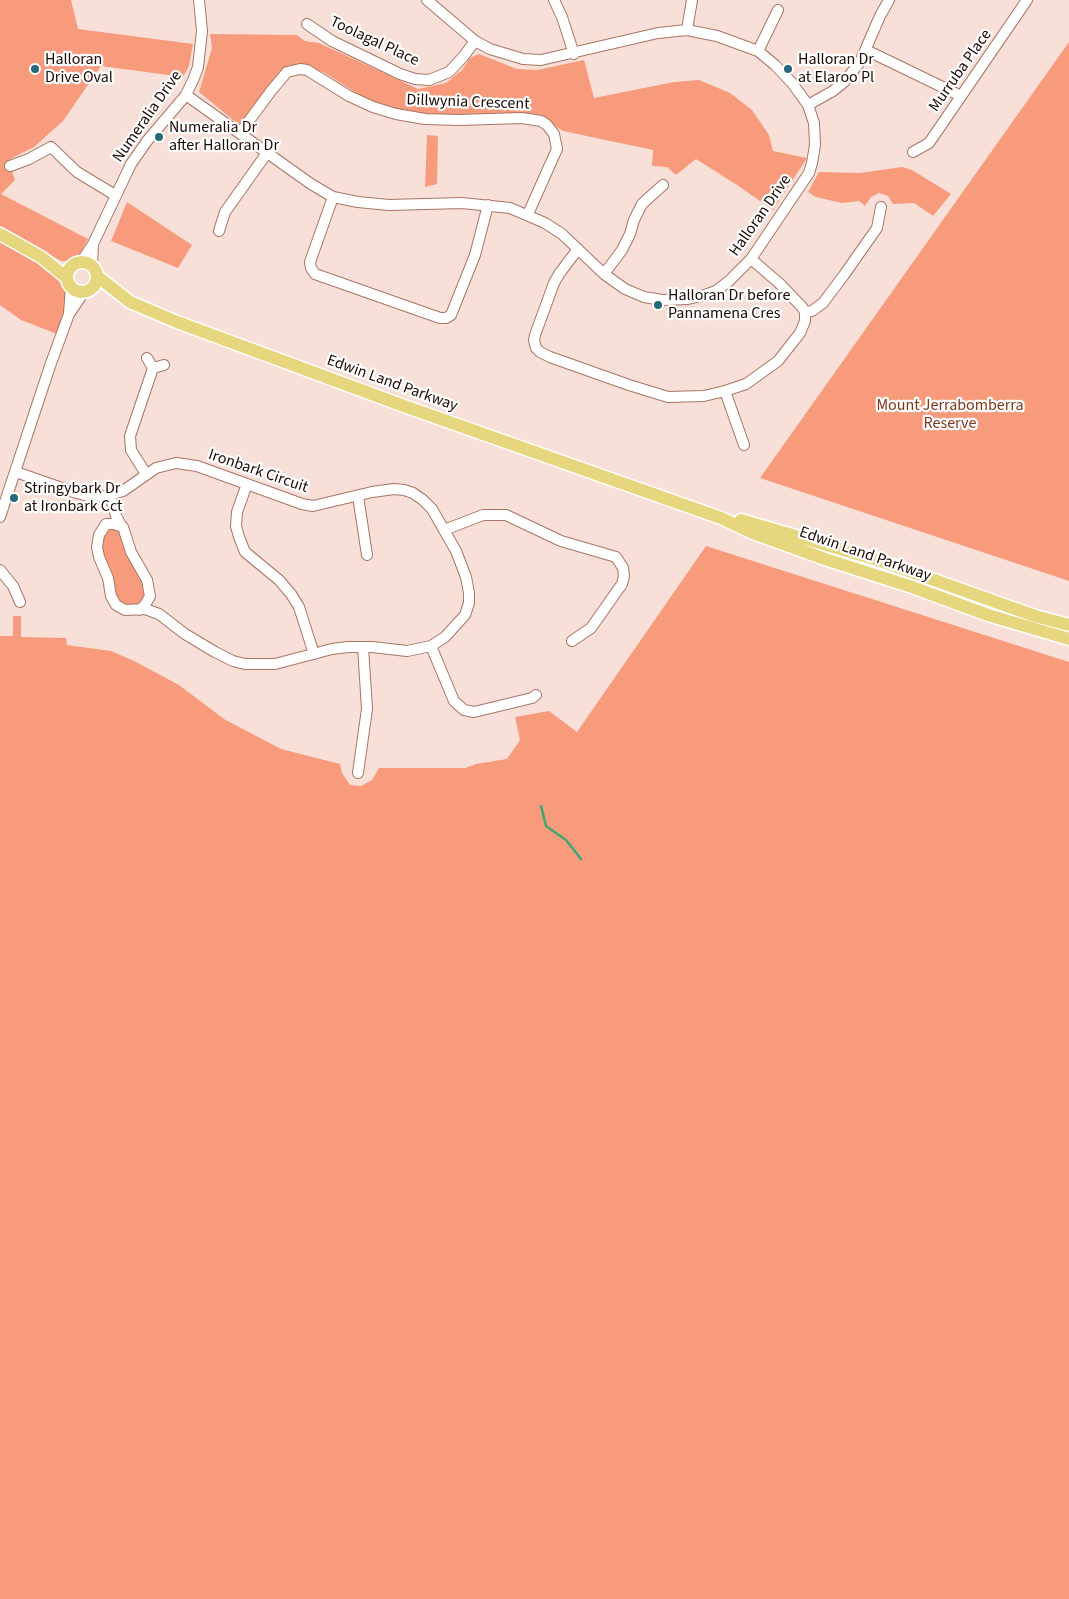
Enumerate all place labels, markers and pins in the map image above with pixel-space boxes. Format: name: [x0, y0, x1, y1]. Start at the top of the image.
place label: Halloran Drive Oval: [45, 50, 113, 88]
place label: Halloran Dr at Elaroo Pl: [798, 50, 874, 88]
marker: Halloran Drive Oval: [29, 63, 41, 75]
marker: Halloran Dr at Elaroo Pl: [782, 63, 794, 75]
place label: Numeralia Dr after Halloran Dr: [169, 118, 279, 156]
marker: Numeralia Dr after Halloran Dr: [153, 131, 165, 143]
place label: Halloran Dr before Pannamena Cres: [668, 286, 790, 324]
marker: Halloran Dr before Pannamena Cres: [652, 299, 664, 311]
place label: Stringybark Dr at Ironbark Cct: [24, 479, 123, 517]
marker: Stringybark Dr at Ironbark Cct: [8, 492, 20, 504]

